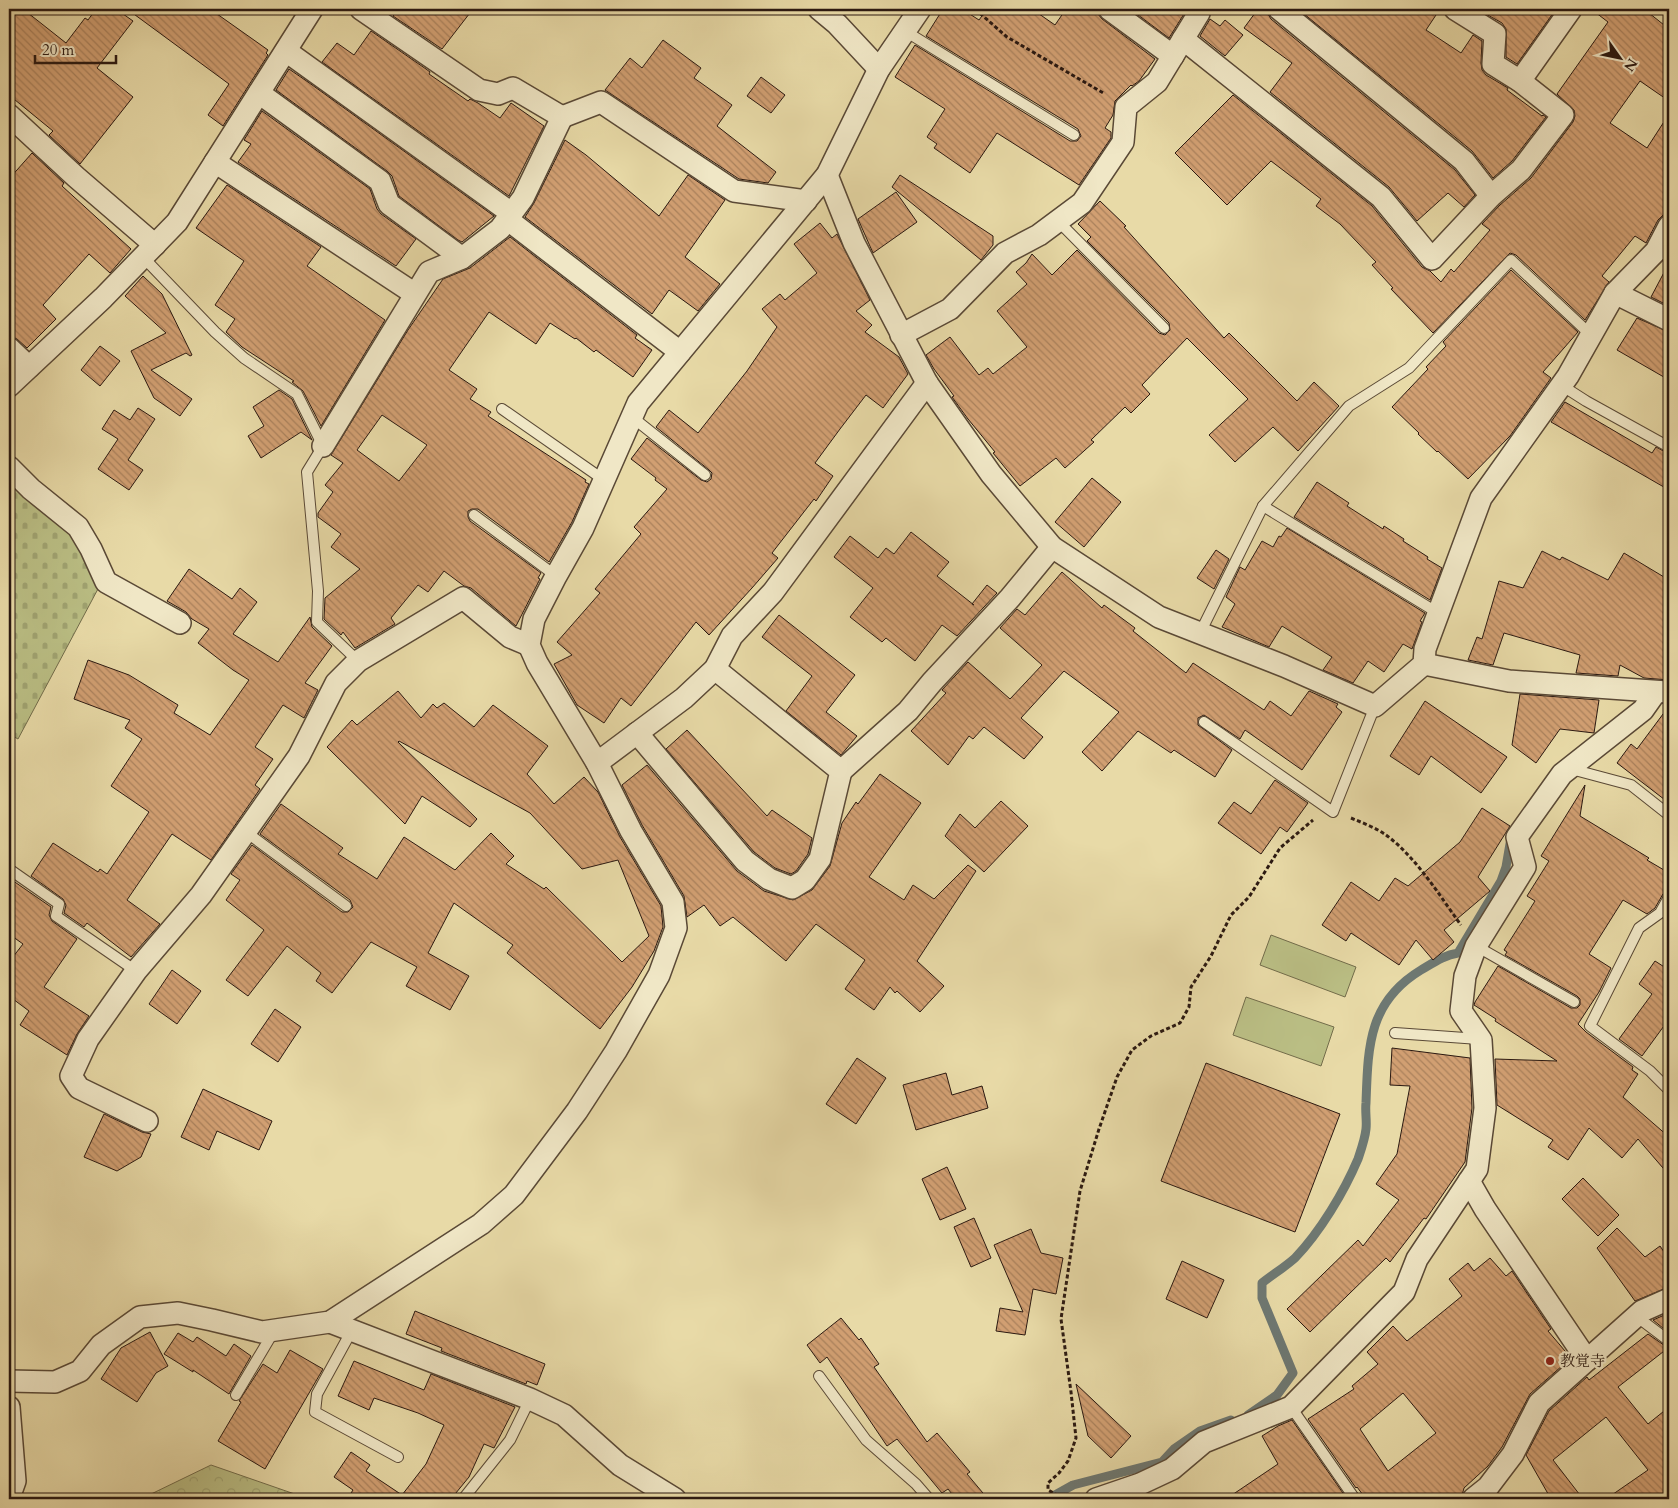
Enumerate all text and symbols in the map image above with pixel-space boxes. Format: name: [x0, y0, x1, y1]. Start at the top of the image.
scale bar: [35, 32, 116, 64]
north arrow: [1596, 32, 1646, 82]
text: 20 m: [42, 40, 74, 60]
text: N: [1619, 55, 1642, 75]
place label: 教覚寺: [1560, 1351, 1605, 1371]
marker: 教覚寺: [1544, 1355, 1556, 1367]

